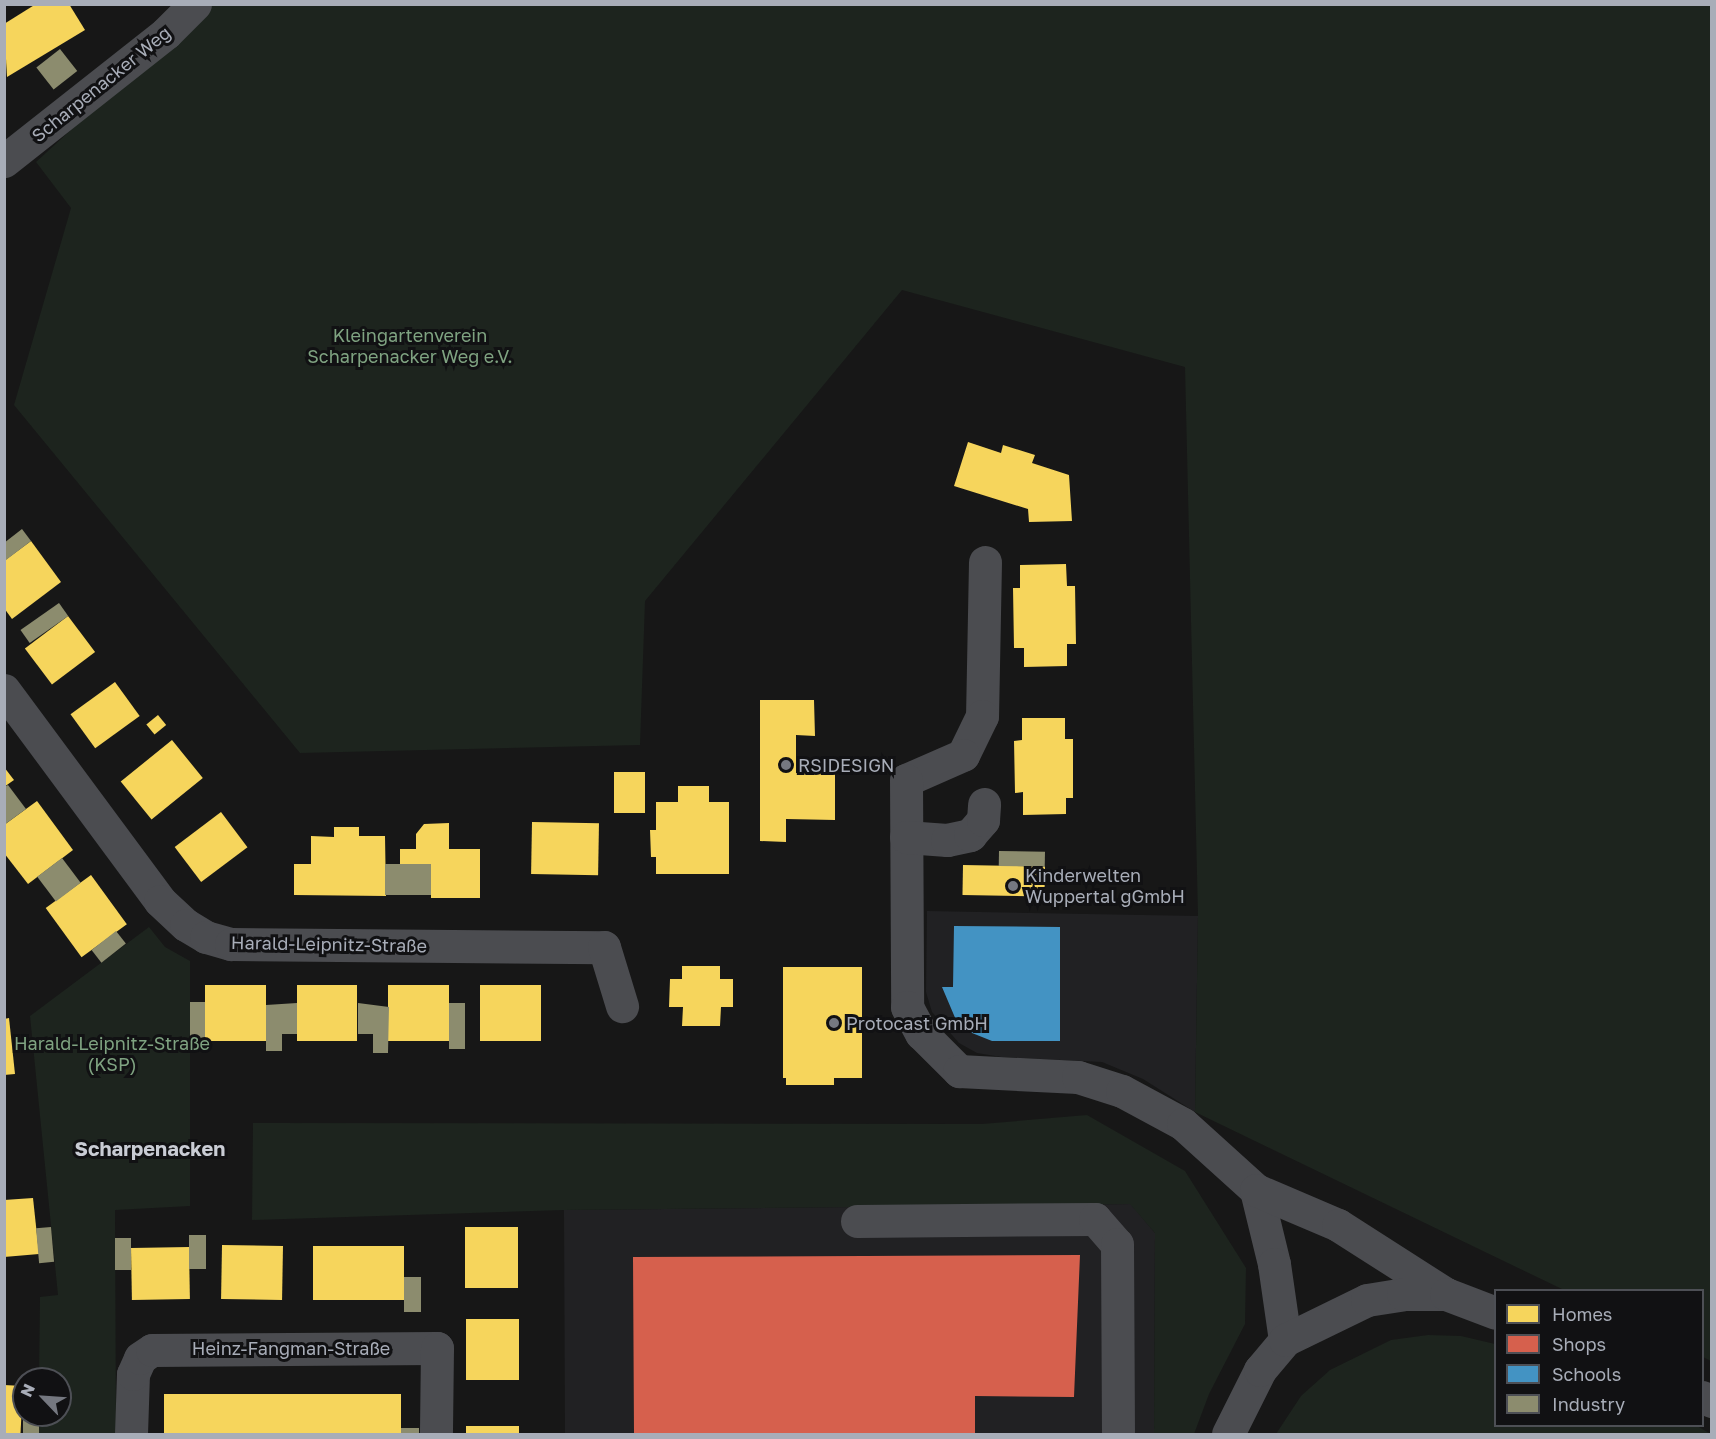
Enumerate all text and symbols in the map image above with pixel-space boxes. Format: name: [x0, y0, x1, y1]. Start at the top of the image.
street label: Scharpenacker Weg: [27, 21, 175, 147]
park label: Kleingartenverein Scharpenacker Weg e.V.: [307, 325, 513, 368]
place label: RSIDESIGN: [798, 754, 895, 776]
marker: RSIDESIGN: [779, 758, 793, 772]
place label: Kinderwelten Wuppertal gGmbH: [1025, 865, 1185, 908]
marker: Kinderwelten Wuppertal gGmbH: [1006, 879, 1020, 893]
street label: Harald-Leipnitz-Straße: [231, 931, 427, 957]
place label: Protocast GmbH: [846, 1012, 988, 1034]
marker: Protocast GmbH: [827, 1016, 841, 1030]
park label: Harald-Leipnitz-Straße (KSP): [14, 1033, 210, 1076]
district label: Scharpenacken: [75, 1136, 225, 1160]
legend: [1494, 1289, 1704, 1427]
text: Homes: [1552, 1303, 1612, 1325]
text: Shops: [1552, 1333, 1606, 1355]
street label: Heinz-Fangman-Straße: [192, 1337, 390, 1359]
text: Schools: [1552, 1363, 1621, 1385]
north arrow: [12, 1367, 72, 1427]
text: N: [16, 1381, 39, 1400]
text: Industry: [1552, 1393, 1625, 1415]

